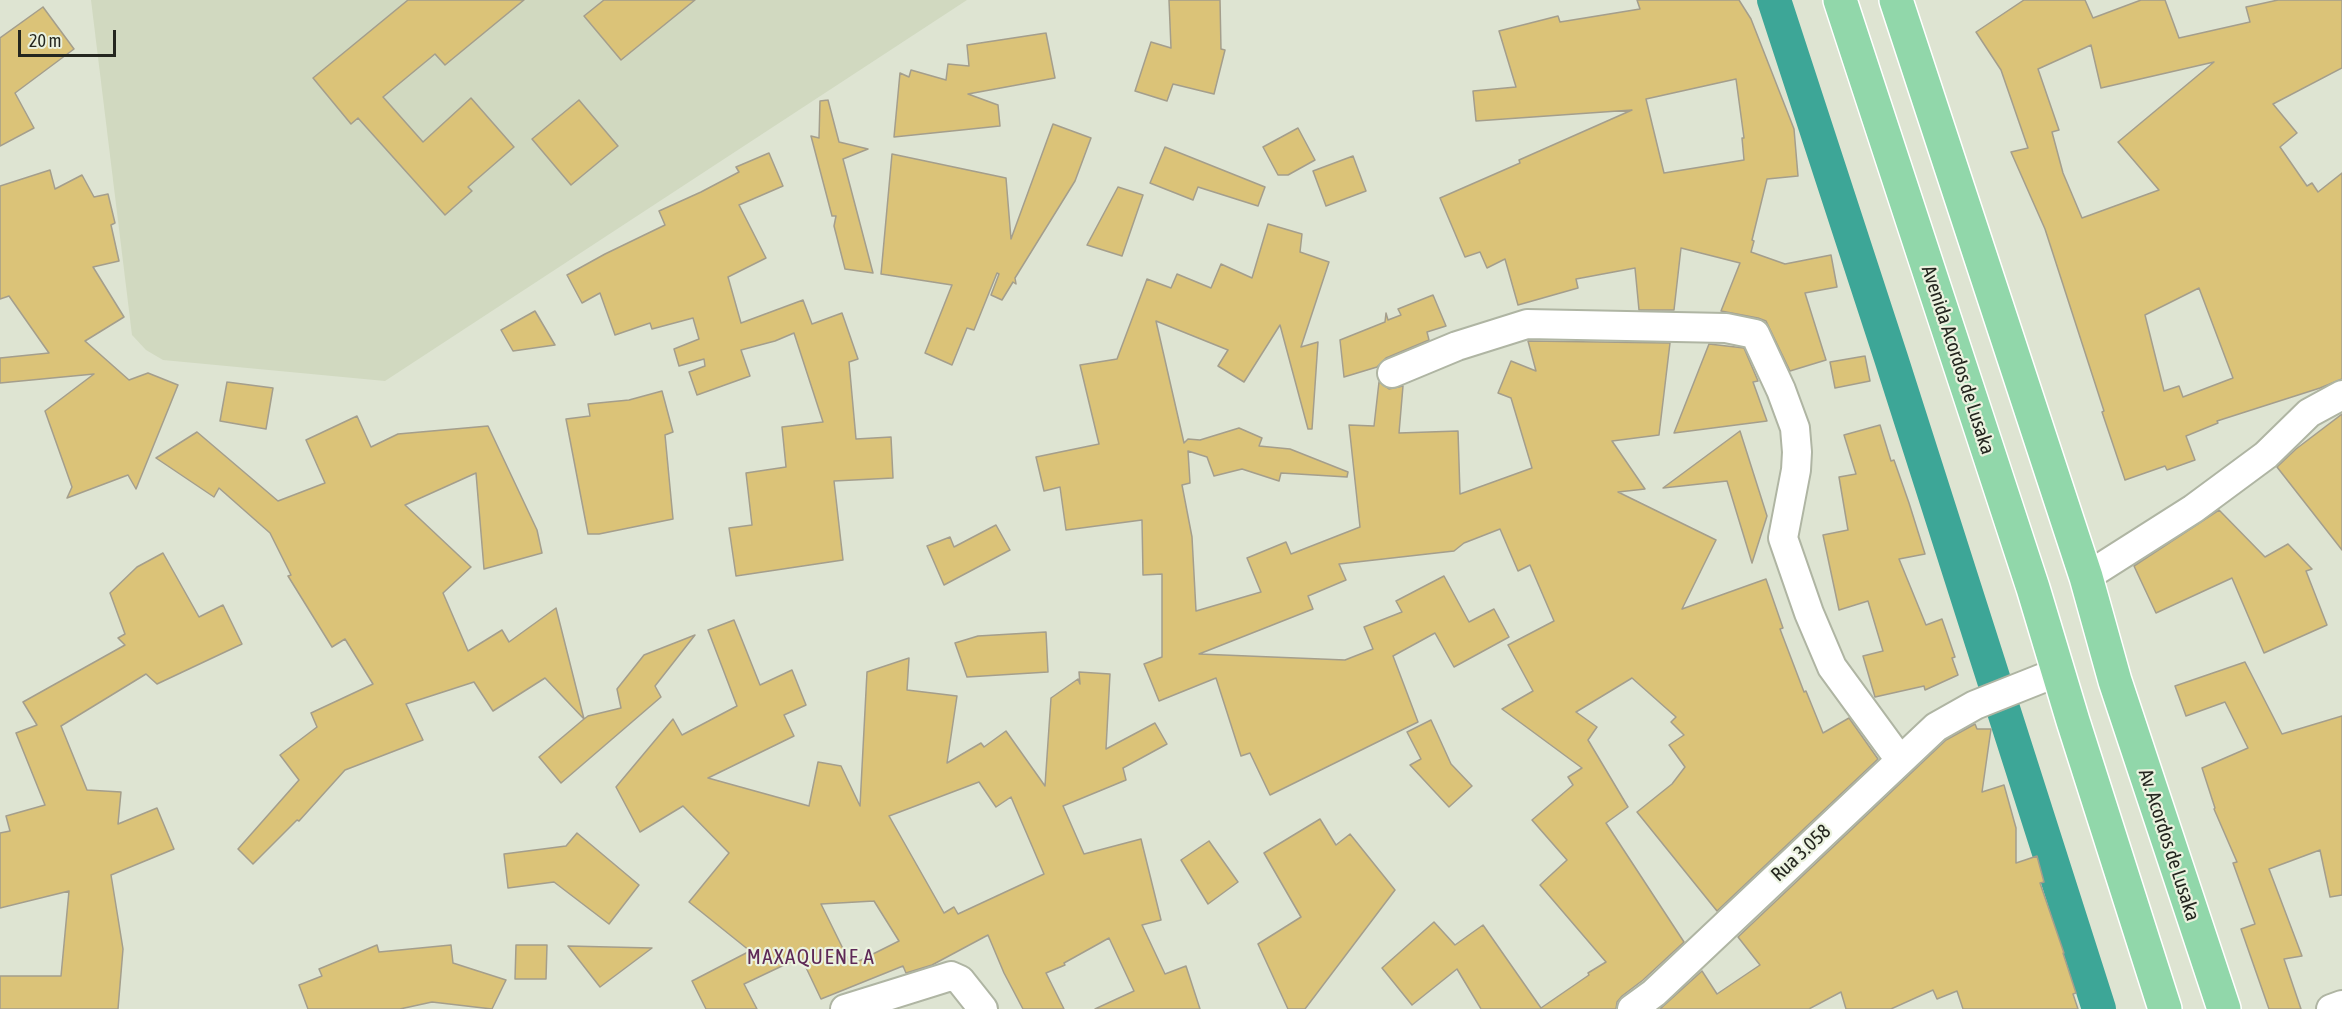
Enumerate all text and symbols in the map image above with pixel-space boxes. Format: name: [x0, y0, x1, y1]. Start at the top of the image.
scale bar: [21, 18, 118, 56]
text: 20 m: [29, 30, 61, 51]
street label: Avenida Acordos de Lusaka: [1916, 263, 2000, 457]
street label: Av. Acordos de Lusaka: [2133, 766, 2205, 924]
street label: Rua 3.058: [1766, 819, 1836, 887]
district label: MAXAQUENE A: [747, 944, 875, 970]

